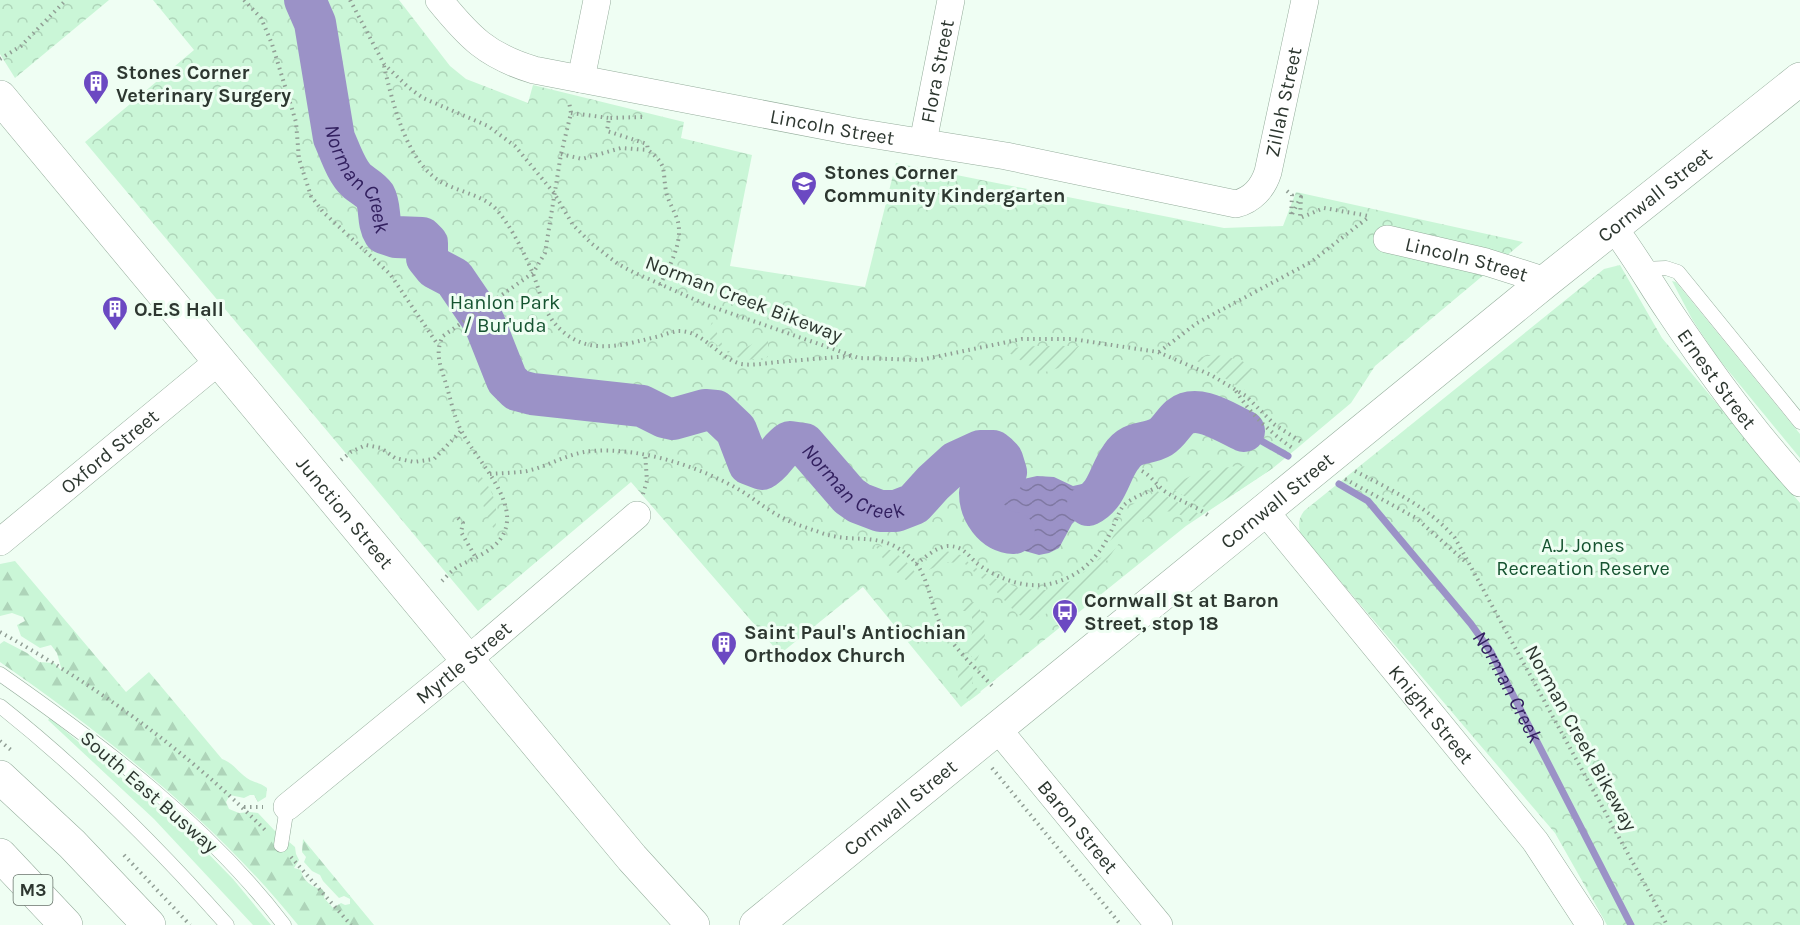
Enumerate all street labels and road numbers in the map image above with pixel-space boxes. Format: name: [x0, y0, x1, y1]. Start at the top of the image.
street label: Flora Street: [915, 17, 958, 125]
street label: Zillah Street: [1260, 45, 1306, 159]
street label: Lincoln Street: [768, 104, 897, 149]
street label: Cornwall Street: [1593, 142, 1717, 247]
street label: Lincoln Street: [1403, 232, 1531, 286]
street label: Norman Creek Bikeway: [642, 251, 846, 347]
street label: Ernest Street: [1673, 324, 1761, 434]
street label: Oxford Street: [56, 404, 163, 499]
street label: Cornwall Street: [1216, 447, 1338, 553]
street label: Junction Street: [292, 452, 398, 574]
street label: Myrtle Street: [411, 616, 516, 709]
street label: Norman Creek Bikeway: [1520, 641, 1642, 835]
street label: Knight Street: [1384, 660, 1479, 769]
street label: South East Busway: [76, 726, 222, 858]
street label: Cornwall Street: [839, 754, 962, 860]
street label: Baron Street: [1033, 776, 1123, 878]
road number: M3: [14, 875, 52, 905]

